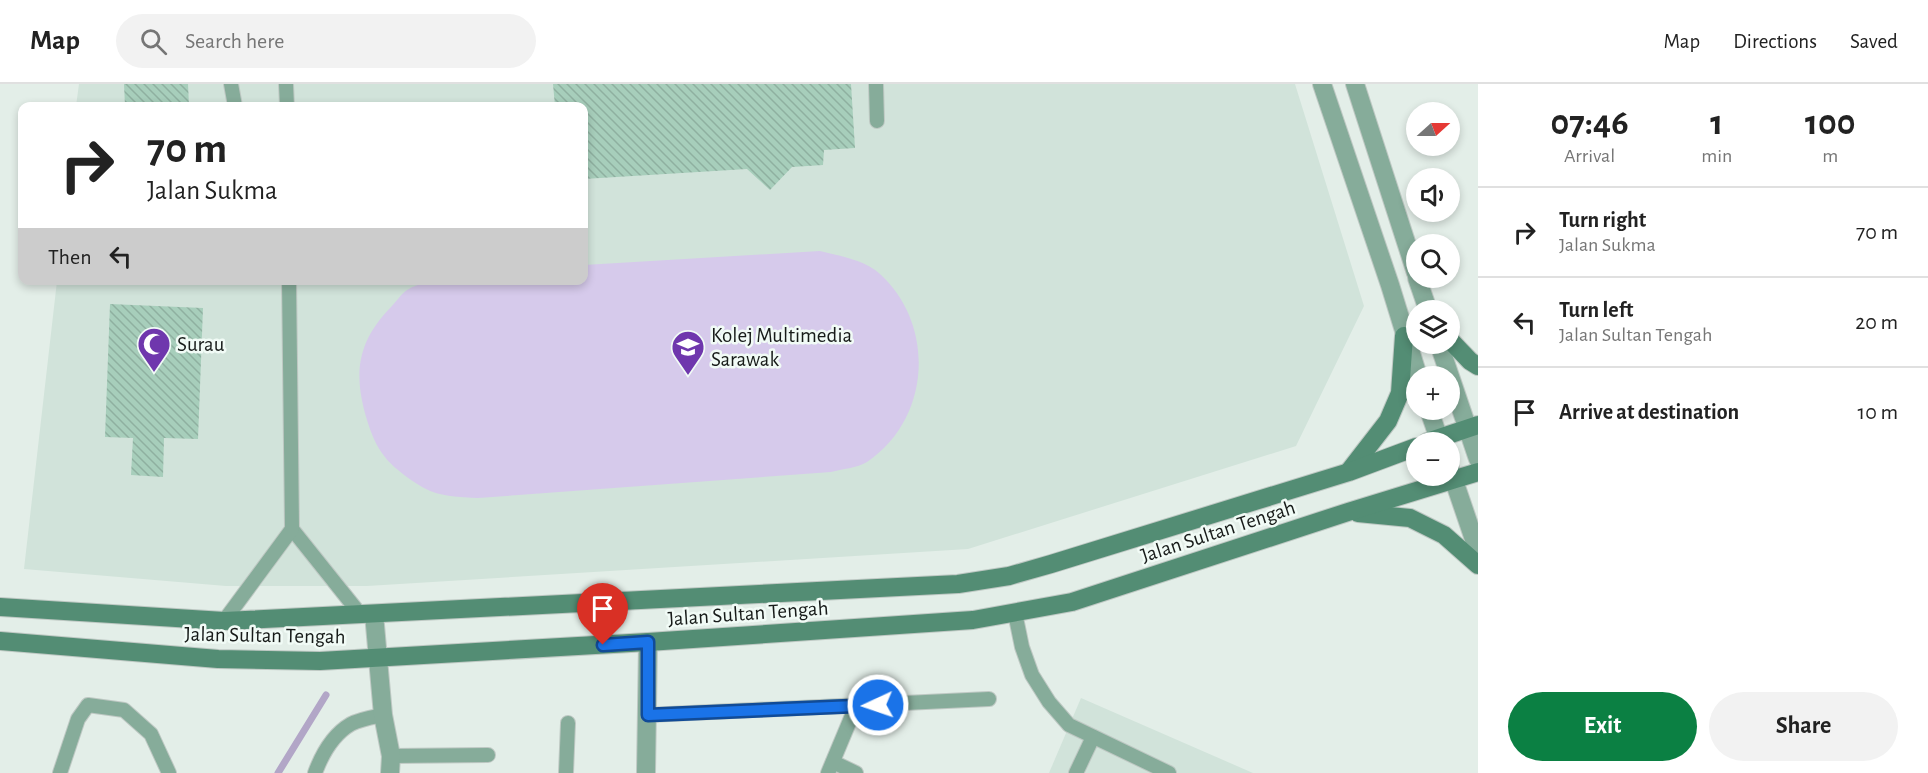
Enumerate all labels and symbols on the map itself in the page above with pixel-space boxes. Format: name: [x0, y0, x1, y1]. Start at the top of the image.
north arrow: [1406, 102, 1460, 156]
place label: Kolej Multimedia Sarawak: [711, 325, 852, 370]
mosque icon: Surau: [136, 326, 172, 373]
school or university icon: Kolej Multimedia Sarawak: [670, 329, 706, 376]
place label: Surau: [177, 334, 225, 355]
street label: Jalan Sultan Tengah: [1138, 497, 1298, 566]
pin: [577, 583, 628, 645]
street label: Jalan Sultan Tengah: [667, 597, 829, 630]
street label: Jalan Sultan Tengah: [184, 624, 346, 647]
position arrow: [846, 673, 910, 737]

